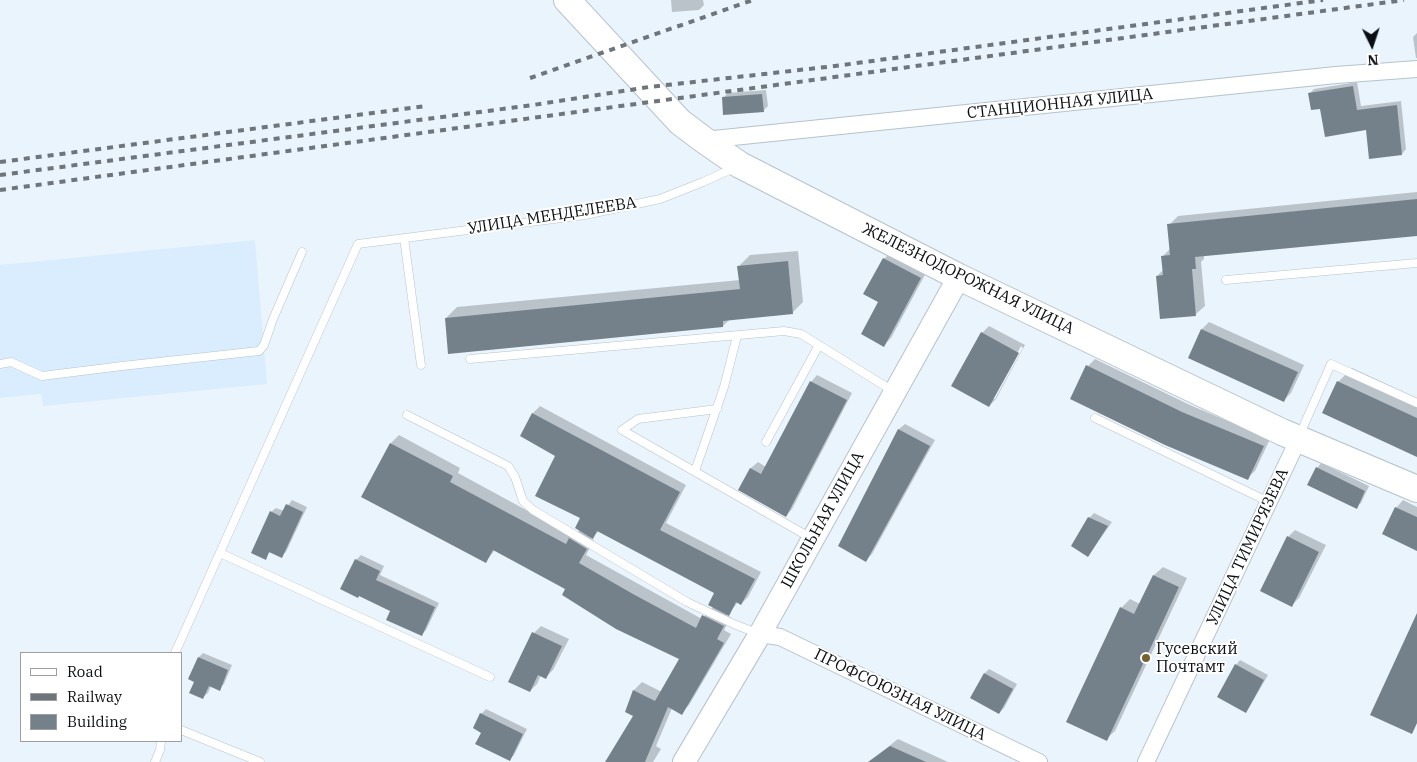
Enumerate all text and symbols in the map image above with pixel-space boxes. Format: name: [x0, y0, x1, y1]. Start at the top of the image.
north arrow: [1347, 20, 1397, 70]
text: N: [1367, 51, 1379, 69]
street label: СТАНЦИОННАЯ УЛИЦА: [966, 85, 1154, 123]
street label: УЛИЦА МЕНДЕЛЕЕВА: [466, 193, 638, 239]
street label: ЖЕЛЕЗНОДОРОЖНАЯ УЛИЦА: [859, 219, 1077, 339]
street label: ШКОЛЬНАЯ УЛИЦА: [778, 448, 868, 592]
street label: УЛИЦА ТИМИРЯЗЕВА: [1203, 465, 1293, 629]
place label: Гусевский Почтамт: [1156, 639, 1238, 677]
street label: ПРОФСОЮЗНАЯ УЛИЦА: [811, 645, 989, 745]
legend: [20, 652, 182, 742]
marker: Гусевский Почтамт: [1140, 652, 1152, 664]
text: Road: [67, 662, 103, 681]
text: Railway: [67, 687, 122, 706]
text: Building: [67, 712, 127, 731]

